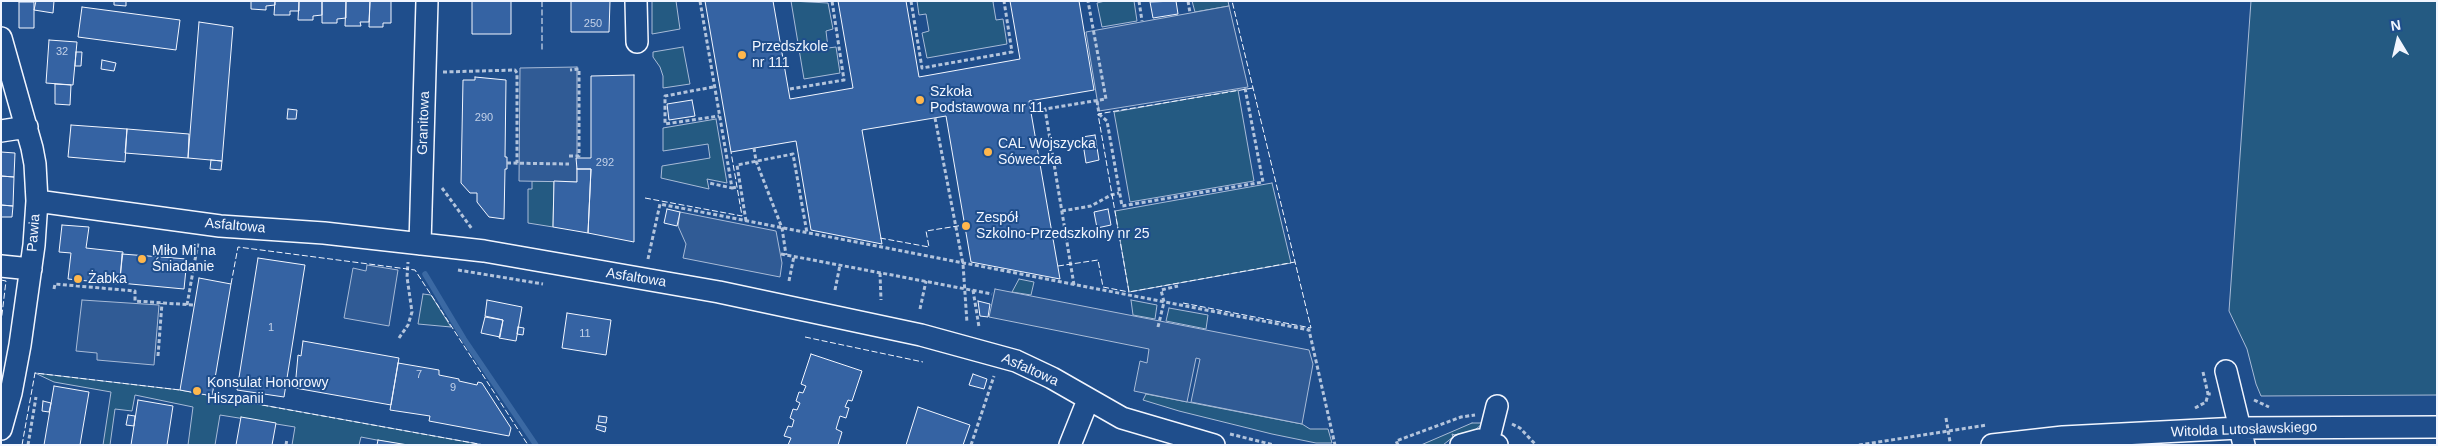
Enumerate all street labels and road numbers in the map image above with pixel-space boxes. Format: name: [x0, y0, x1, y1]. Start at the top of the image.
street label: Granitowa: [414, 91, 434, 155]
street label: Pawia: [24, 213, 44, 253]
street label: Asfaltowa: [204, 215, 266, 237]
street label: Asfaltowa: [605, 265, 667, 291]
street label: Asfaltowa: [999, 350, 1061, 390]
street label: Witolda Lutosławskiego: [2171, 419, 2317, 441]

